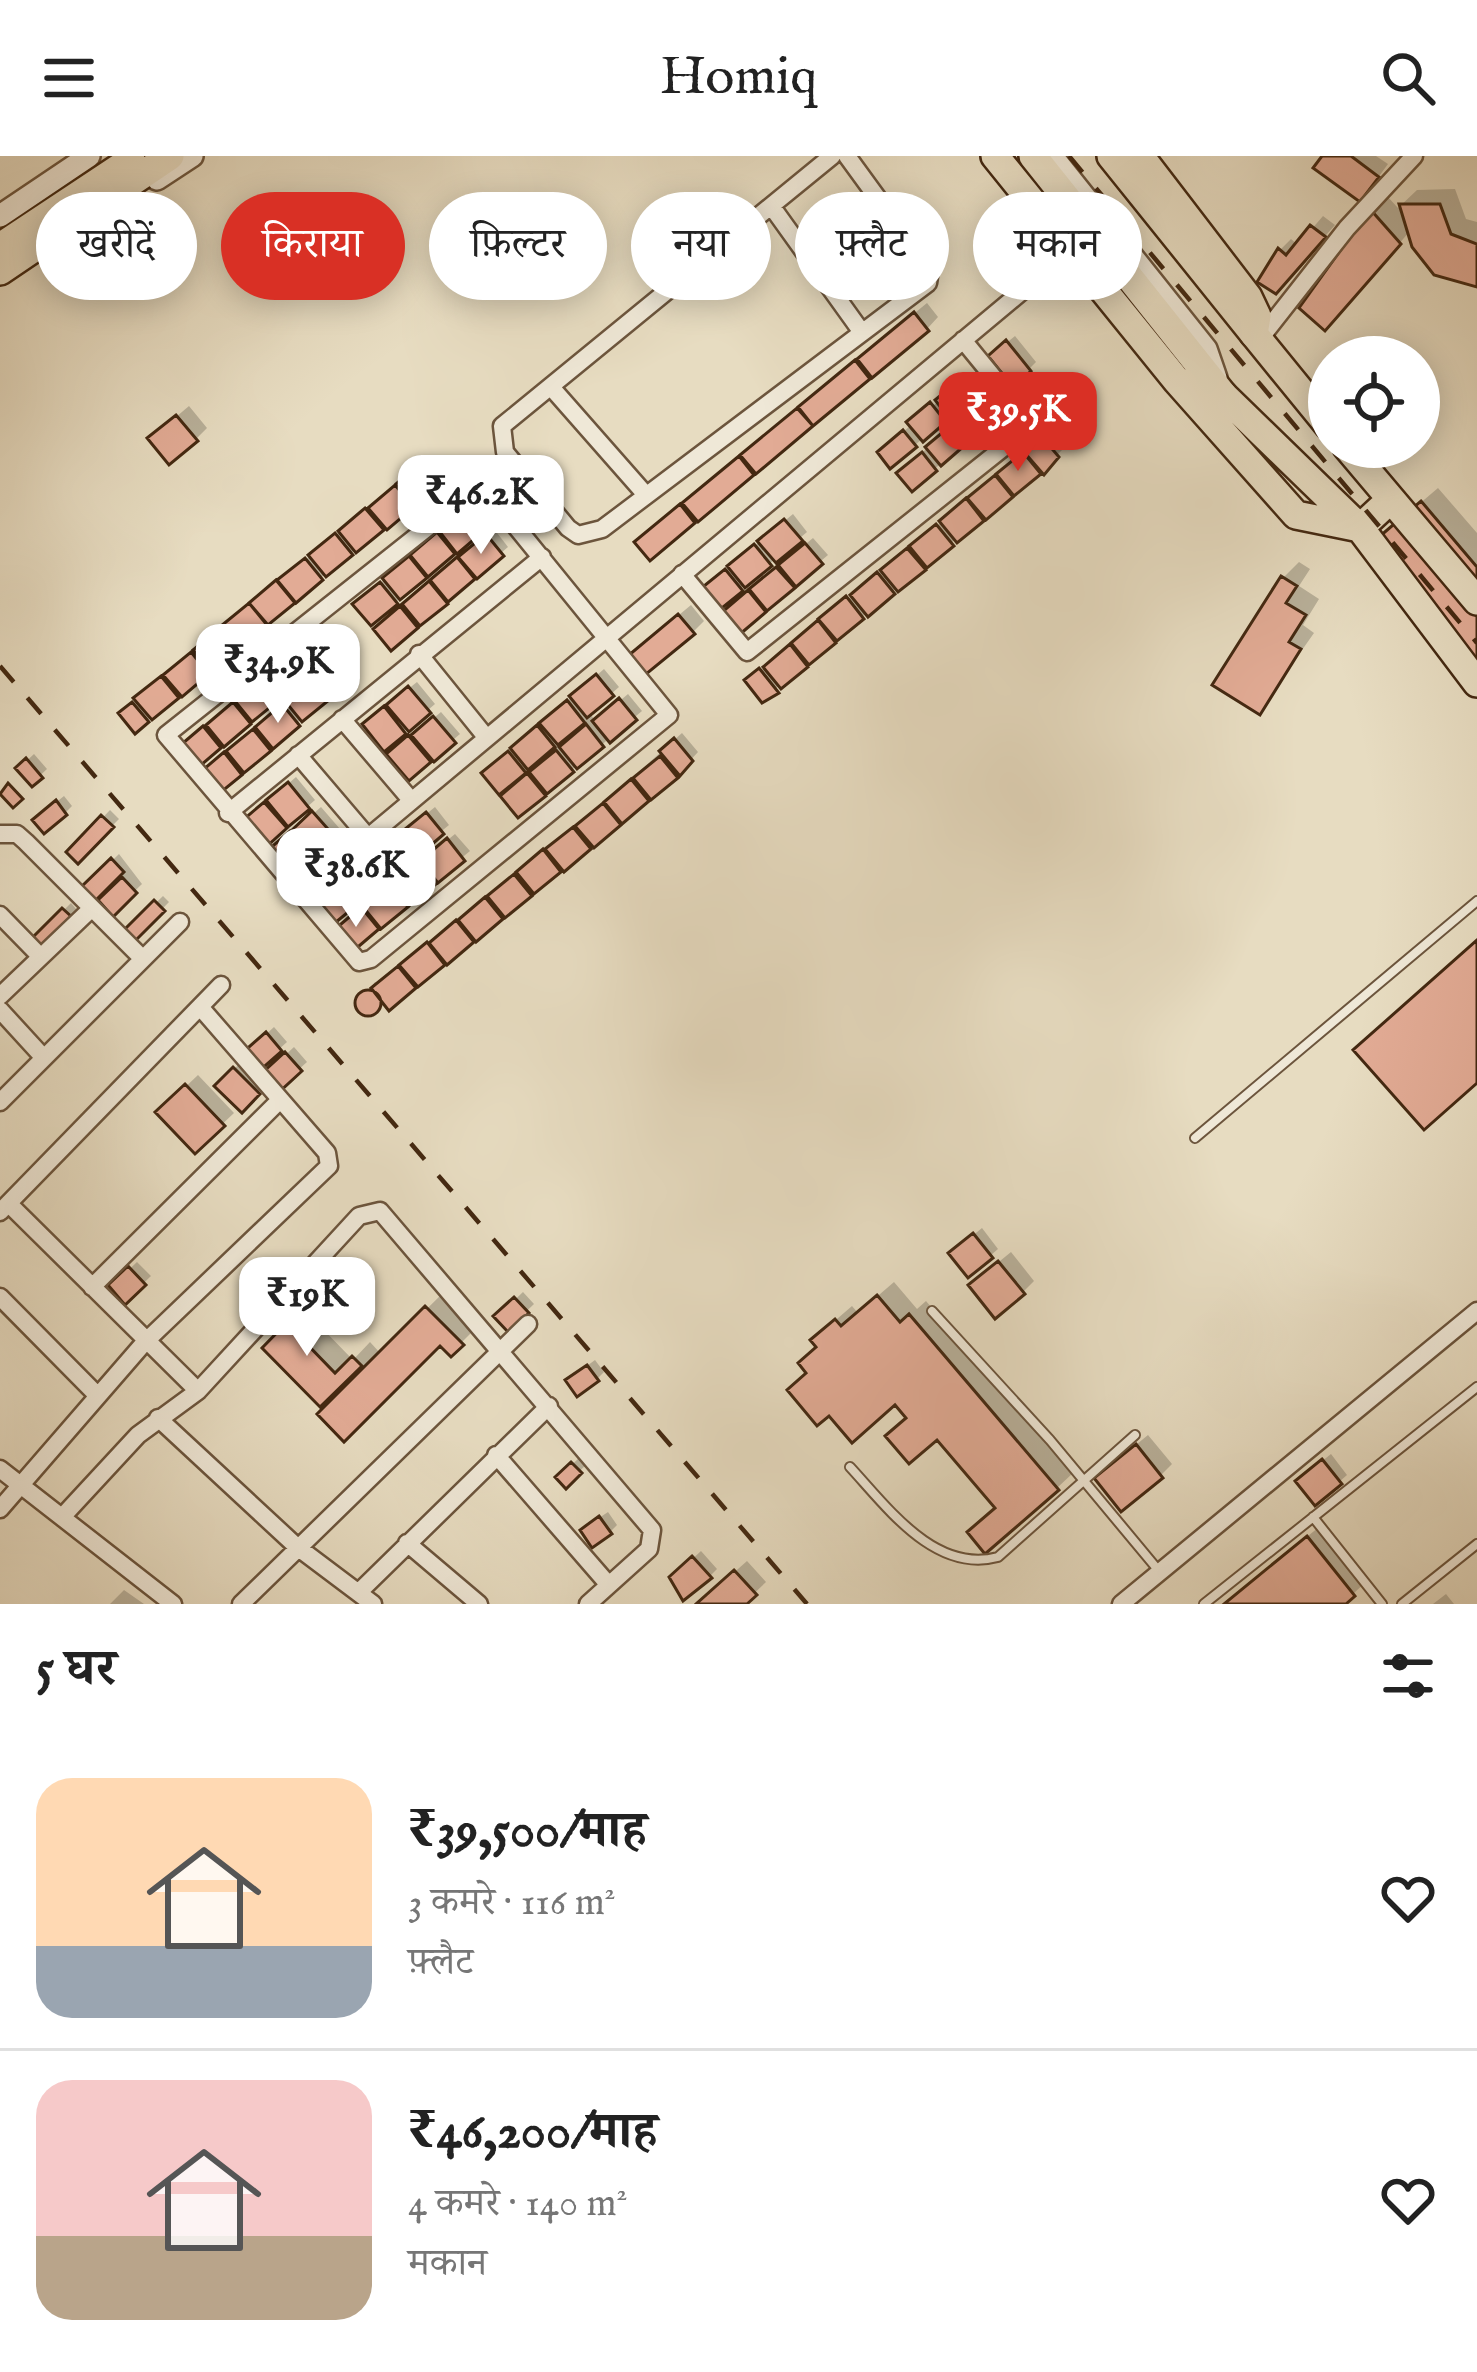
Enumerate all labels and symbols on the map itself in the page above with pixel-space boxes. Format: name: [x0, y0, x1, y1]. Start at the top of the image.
pin: ₹39.5K: [920, 372, 1116, 474]
pin: ₹46.2K: [383, 455, 579, 557]
pin: ₹34.9K: [180, 624, 376, 726]
pin: ₹38.6K: [258, 828, 454, 930]
pin: ₹19K: [236, 1257, 378, 1359]

